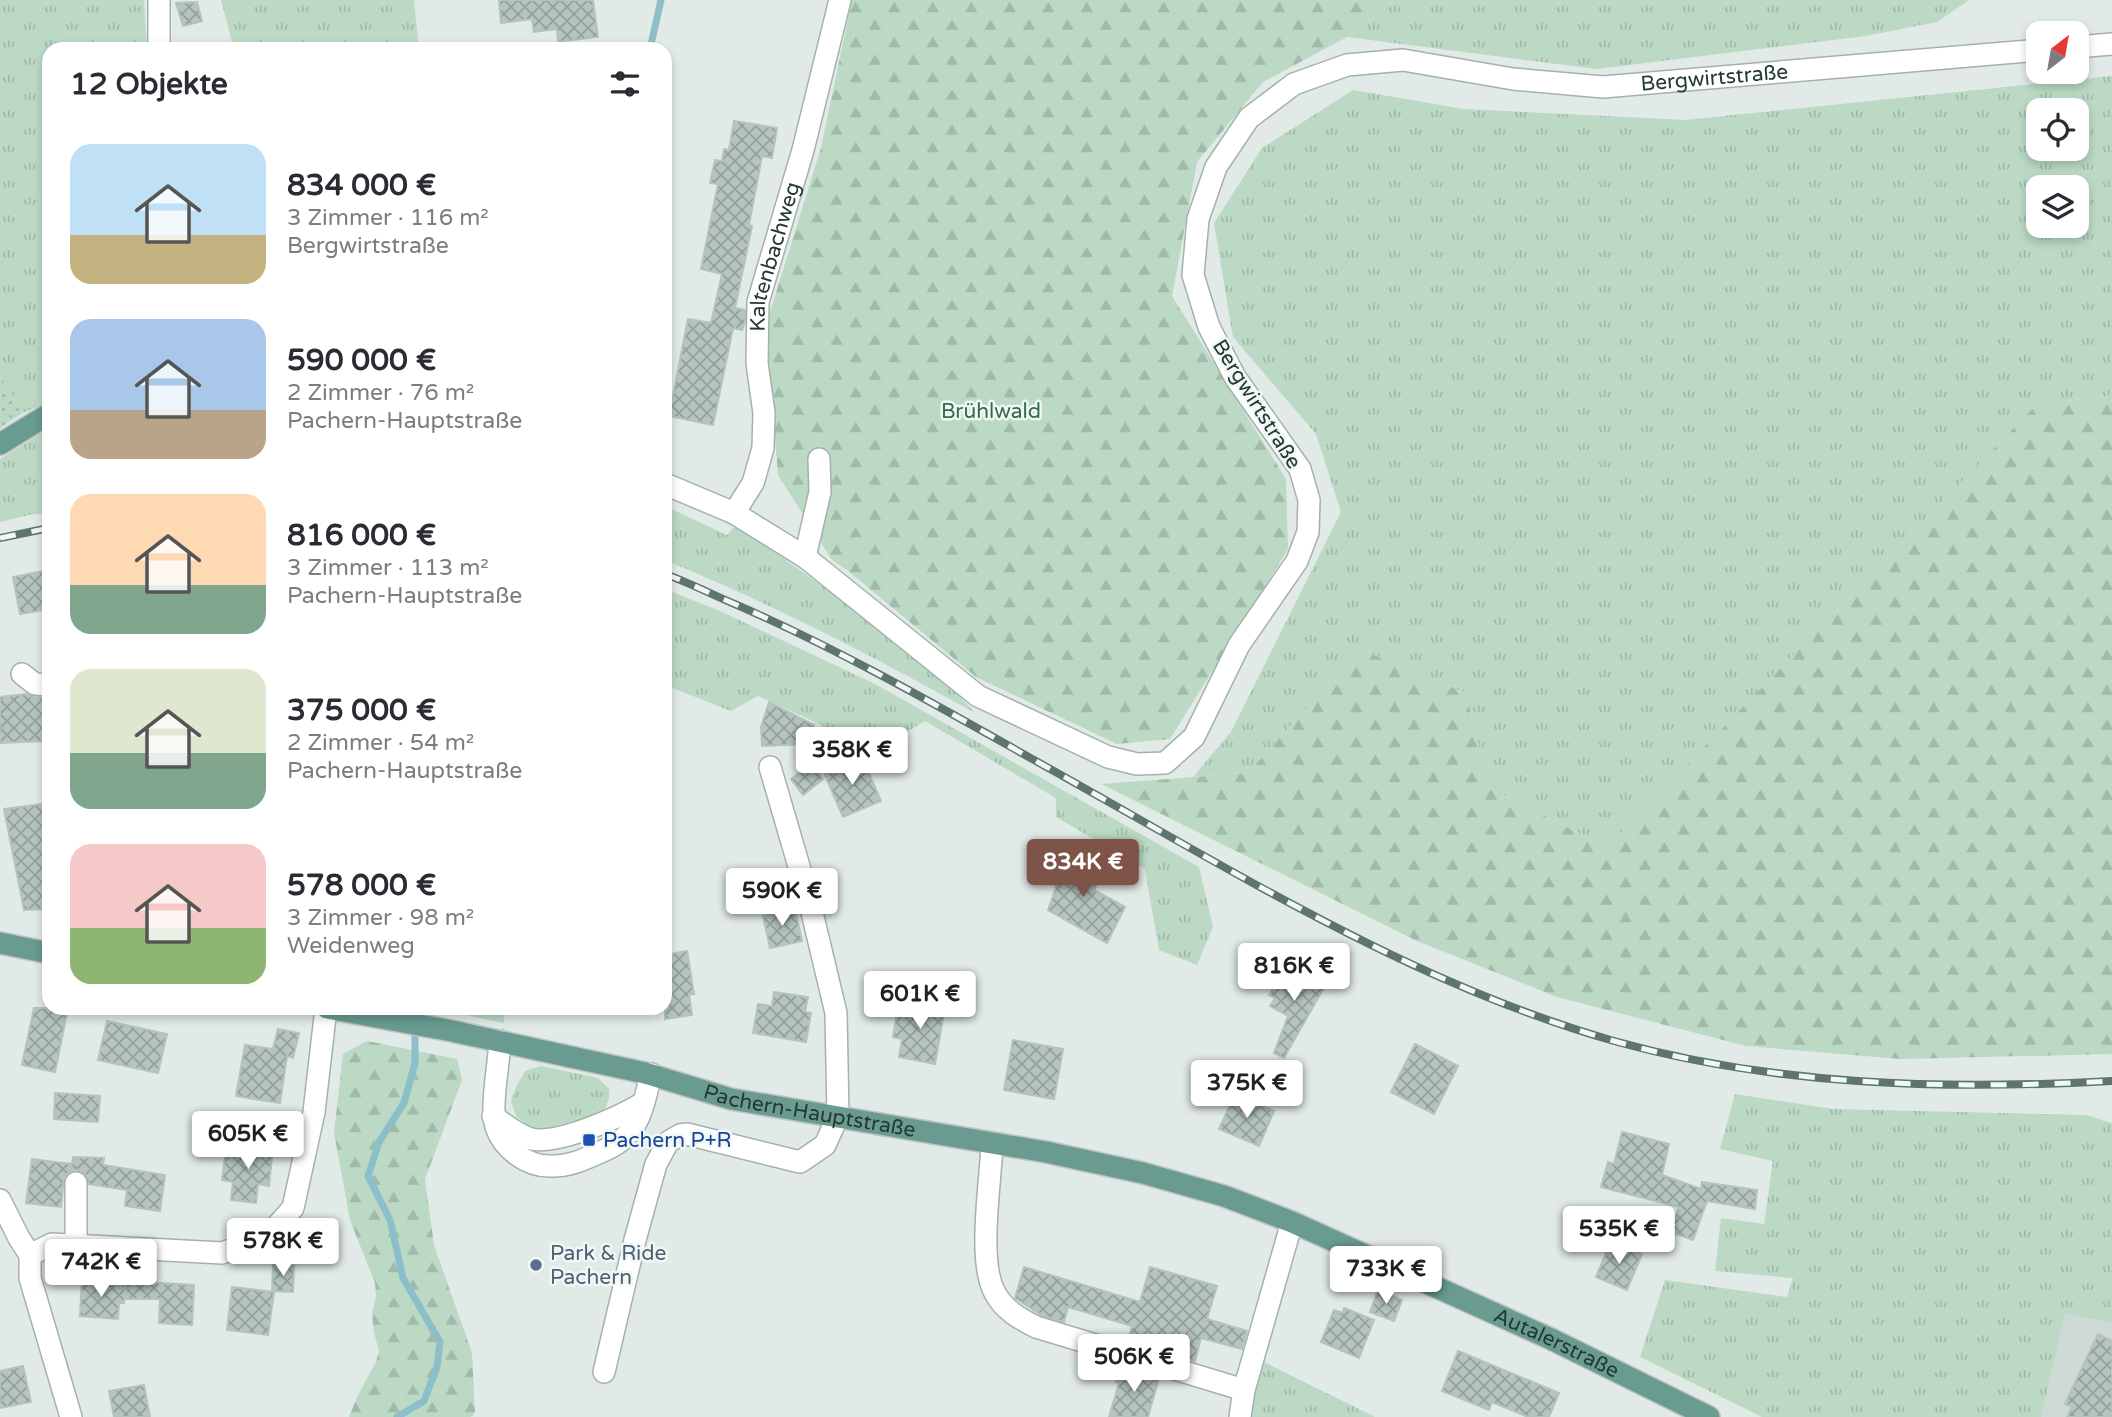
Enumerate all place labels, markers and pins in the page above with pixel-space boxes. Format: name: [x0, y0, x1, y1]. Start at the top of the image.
pin: 358K €: [795, 728, 909, 787]
pin: 834K €: [1026, 839, 1140, 899]
pin: 590K €: [725, 869, 839, 928]
pin: 816K €: [1237, 944, 1351, 1003]
pin: 601K €: [863, 972, 977, 1031]
pin: 375K €: [1190, 1060, 1304, 1120]
pin: 605K €: [191, 1112, 305, 1171]
place label: Pachern P+R: [603, 1128, 731, 1153]
marker: Pachern P+R: [581, 1132, 597, 1148]
pin: 535K €: [1562, 1206, 1676, 1266]
pin: 578K €: [226, 1218, 340, 1278]
pin: 742K €: [44, 1240, 158, 1299]
place label: Park & Ride Pachern: [550, 1241, 667, 1290]
pin: 733K €: [1329, 1246, 1443, 1306]
marker: Park & Ride Pachern: [528, 1257, 544, 1273]
pin: 506K €: [1077, 1334, 1191, 1394]

